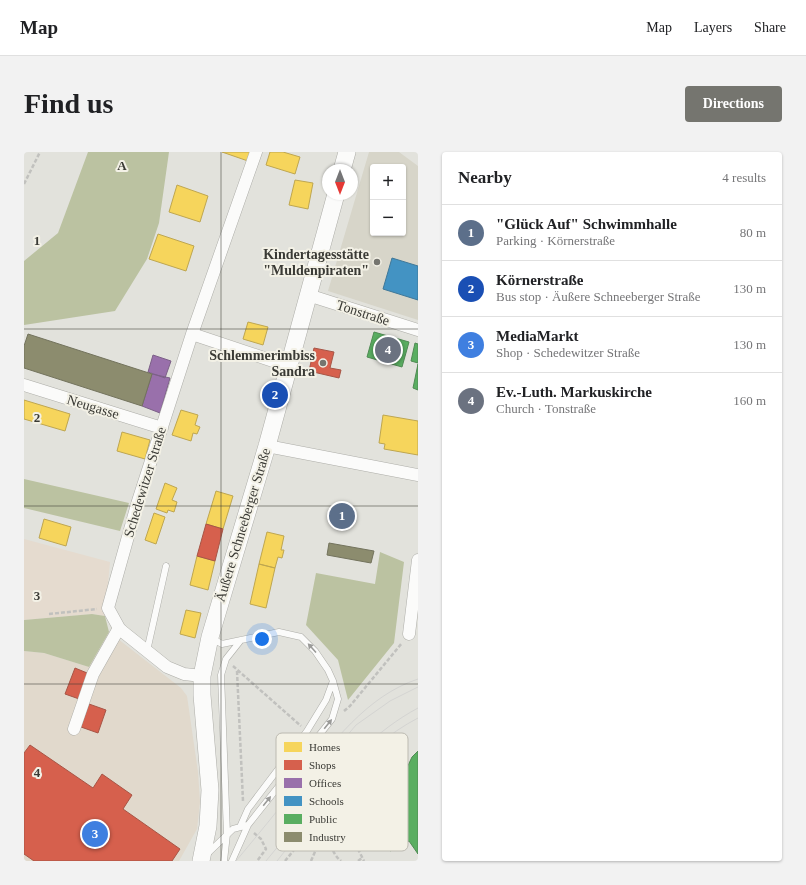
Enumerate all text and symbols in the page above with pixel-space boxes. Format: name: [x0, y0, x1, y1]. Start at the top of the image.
text: Map: [20, 17, 58, 38]
text: Map: [646, 20, 672, 35]
text: Layers: [694, 20, 732, 35]
text: Share: [754, 20, 786, 35]
button: Directions: [685, 86, 782, 122]
text: Find us: [24, 88, 114, 119]
text: A: [117, 158, 127, 173]
north arrow: [322, 164, 358, 200]
map controls: [370, 164, 406, 236]
button: +: [370, 164, 406, 200]
text: Nearby: [458, 168, 512, 187]
text: 4 results: [722, 170, 766, 185]
button: −: [370, 200, 406, 236]
text: "Glück Auf" Schwimmhalle: [496, 216, 677, 232]
text: 1: [468, 225, 474, 240]
text: 80 m: [740, 225, 766, 240]
text: 1: [34, 233, 40, 248]
text: Parking · Körnerstraße: [496, 233, 615, 248]
place label: Kindertagesstätte "Muldenpiraten": [263, 247, 369, 278]
marker: Kindertagesstätte "Muldenpiraten": [372, 257, 382, 267]
text: Körnerstraße: [496, 272, 583, 288]
text: 2: [468, 281, 474, 296]
text: 130 m: [733, 281, 766, 296]
text: Bus stop · Äußere Schneeberger Straße: [496, 289, 700, 304]
street label: Tonstraße: [335, 297, 391, 329]
text: MediaMarkt: [496, 328, 578, 344]
pin: 4: [375, 335, 401, 365]
text: 3: [468, 337, 474, 352]
text: 130 m: [733, 337, 766, 352]
text: Shop · Schedewitzer Straße: [496, 345, 640, 360]
place label: Schlemmerimbiss Sandra: [209, 348, 316, 379]
marker: Schlemmerimbiss Sandra: [318, 358, 328, 368]
pin: 2: [262, 380, 288, 410]
text: Ev.-Luth. Markuskirche: [496, 384, 652, 400]
street label: Neugasse: [65, 392, 121, 422]
text: 4: [468, 393, 474, 408]
text: 160 m: [733, 393, 766, 408]
text: Church · Tonstraße: [496, 401, 596, 416]
text: 2: [34, 410, 40, 425]
street label: Schedewitzer Straße: [121, 425, 169, 539]
street label: Äußere Schneeberger Straße: [211, 446, 274, 604]
pin: 1: [329, 501, 355, 531]
text: 3: [34, 588, 41, 603]
your location: [252, 629, 272, 649]
one-way arrow: [307, 643, 316, 653]
one-way arrow: [324, 719, 332, 730]
legend: [276, 733, 408, 851]
text: Homes: [309, 741, 340, 753]
text: Shops: [309, 759, 336, 771]
text: 4: [34, 765, 41, 780]
text: Offices: [309, 777, 341, 789]
one-way arrow: [263, 795, 271, 806]
text: Schools: [309, 795, 344, 807]
text: Public: [309, 813, 337, 825]
pin: 3: [82, 819, 108, 849]
text: Industry: [309, 831, 346, 843]

